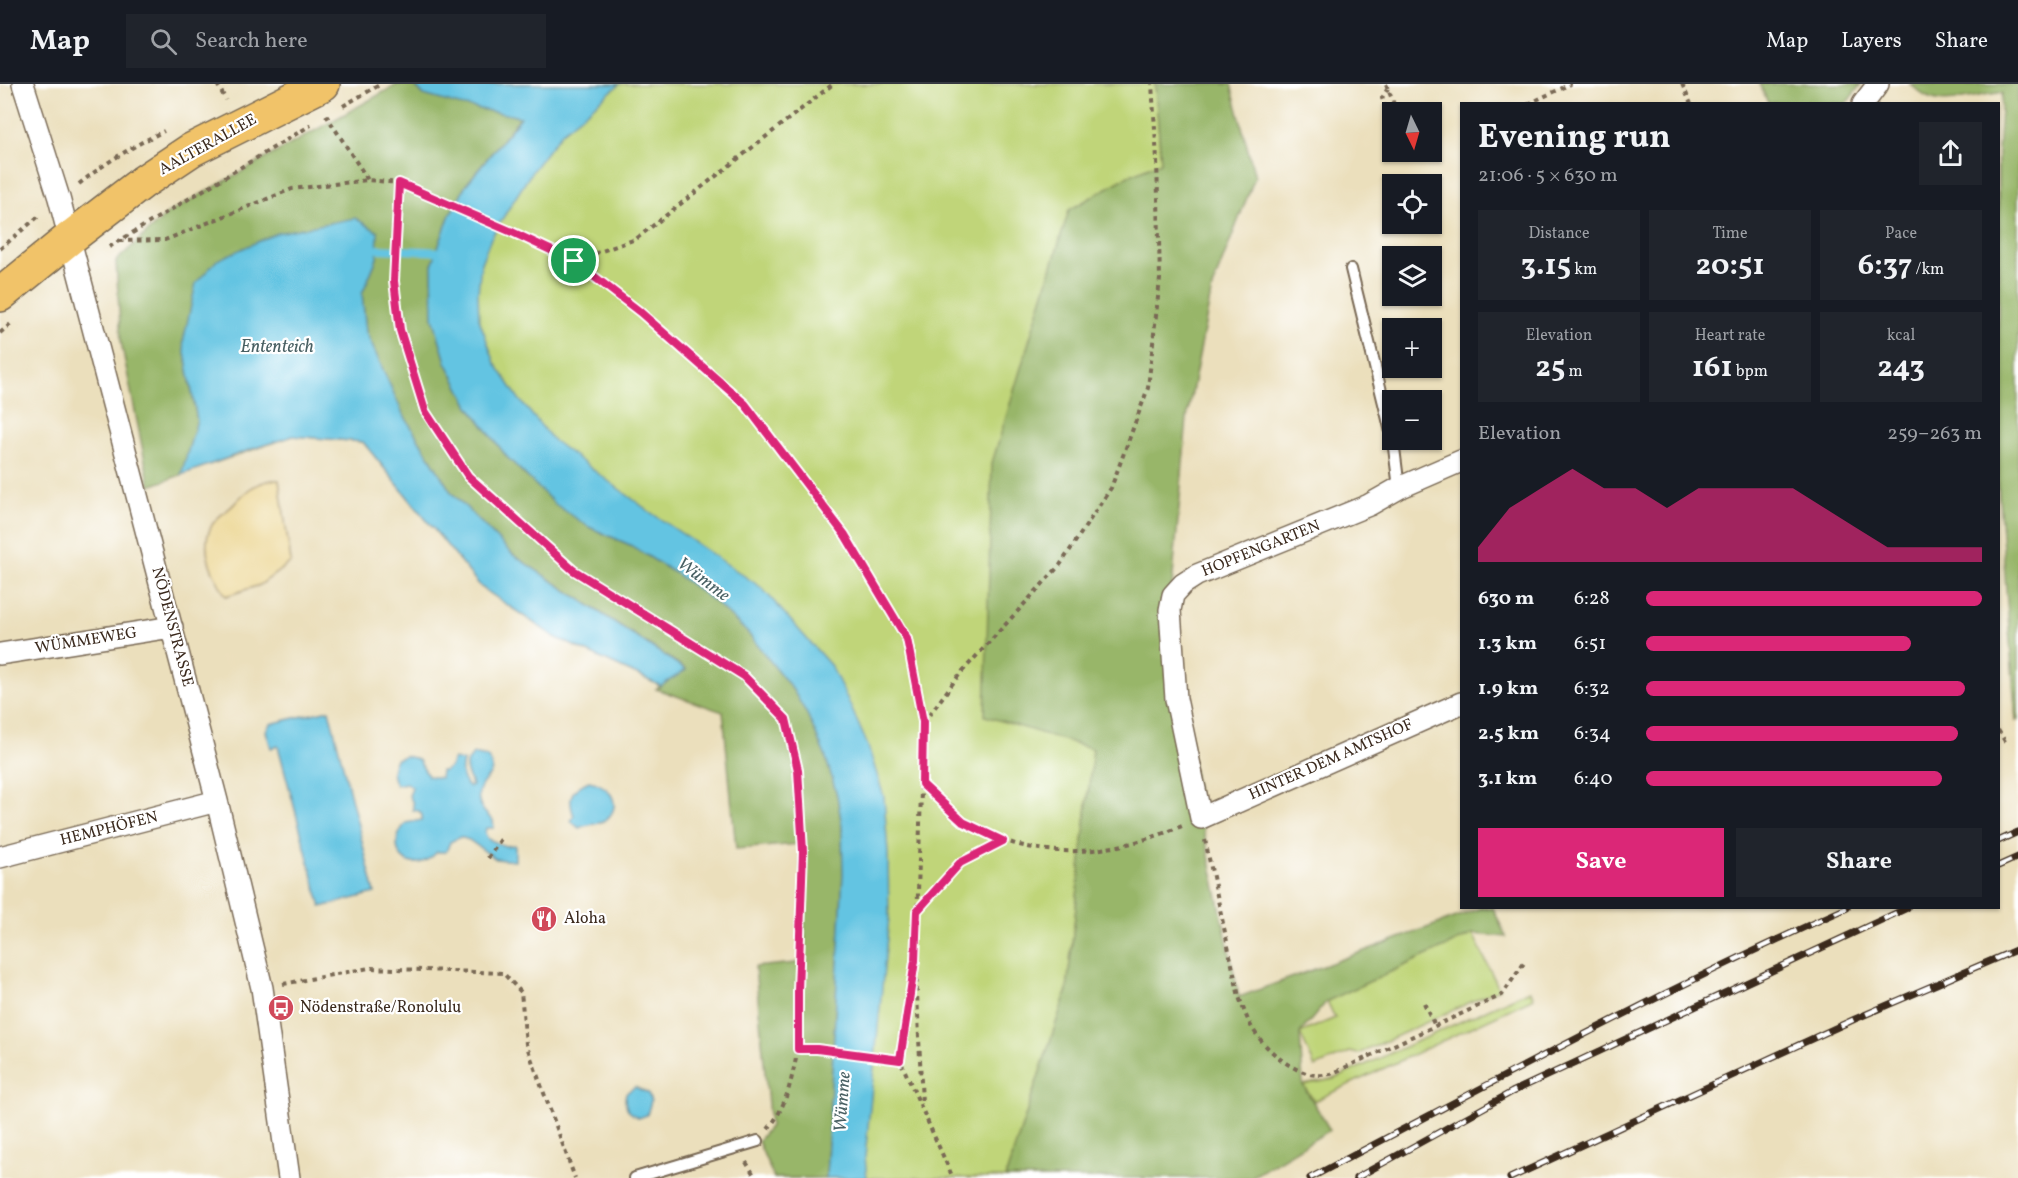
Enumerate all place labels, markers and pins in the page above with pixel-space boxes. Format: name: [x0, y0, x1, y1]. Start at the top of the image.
pin: [548, 235, 599, 286]
restaurant icon: Aloha: [529, 904, 559, 934]
place label: Aloha: [564, 908, 606, 930]
bus stop icon: Nödenstraße/Ronolulu: [266, 993, 296, 1023]
place label: Nödenstraße/Ronolulu: [300, 997, 461, 1019]

